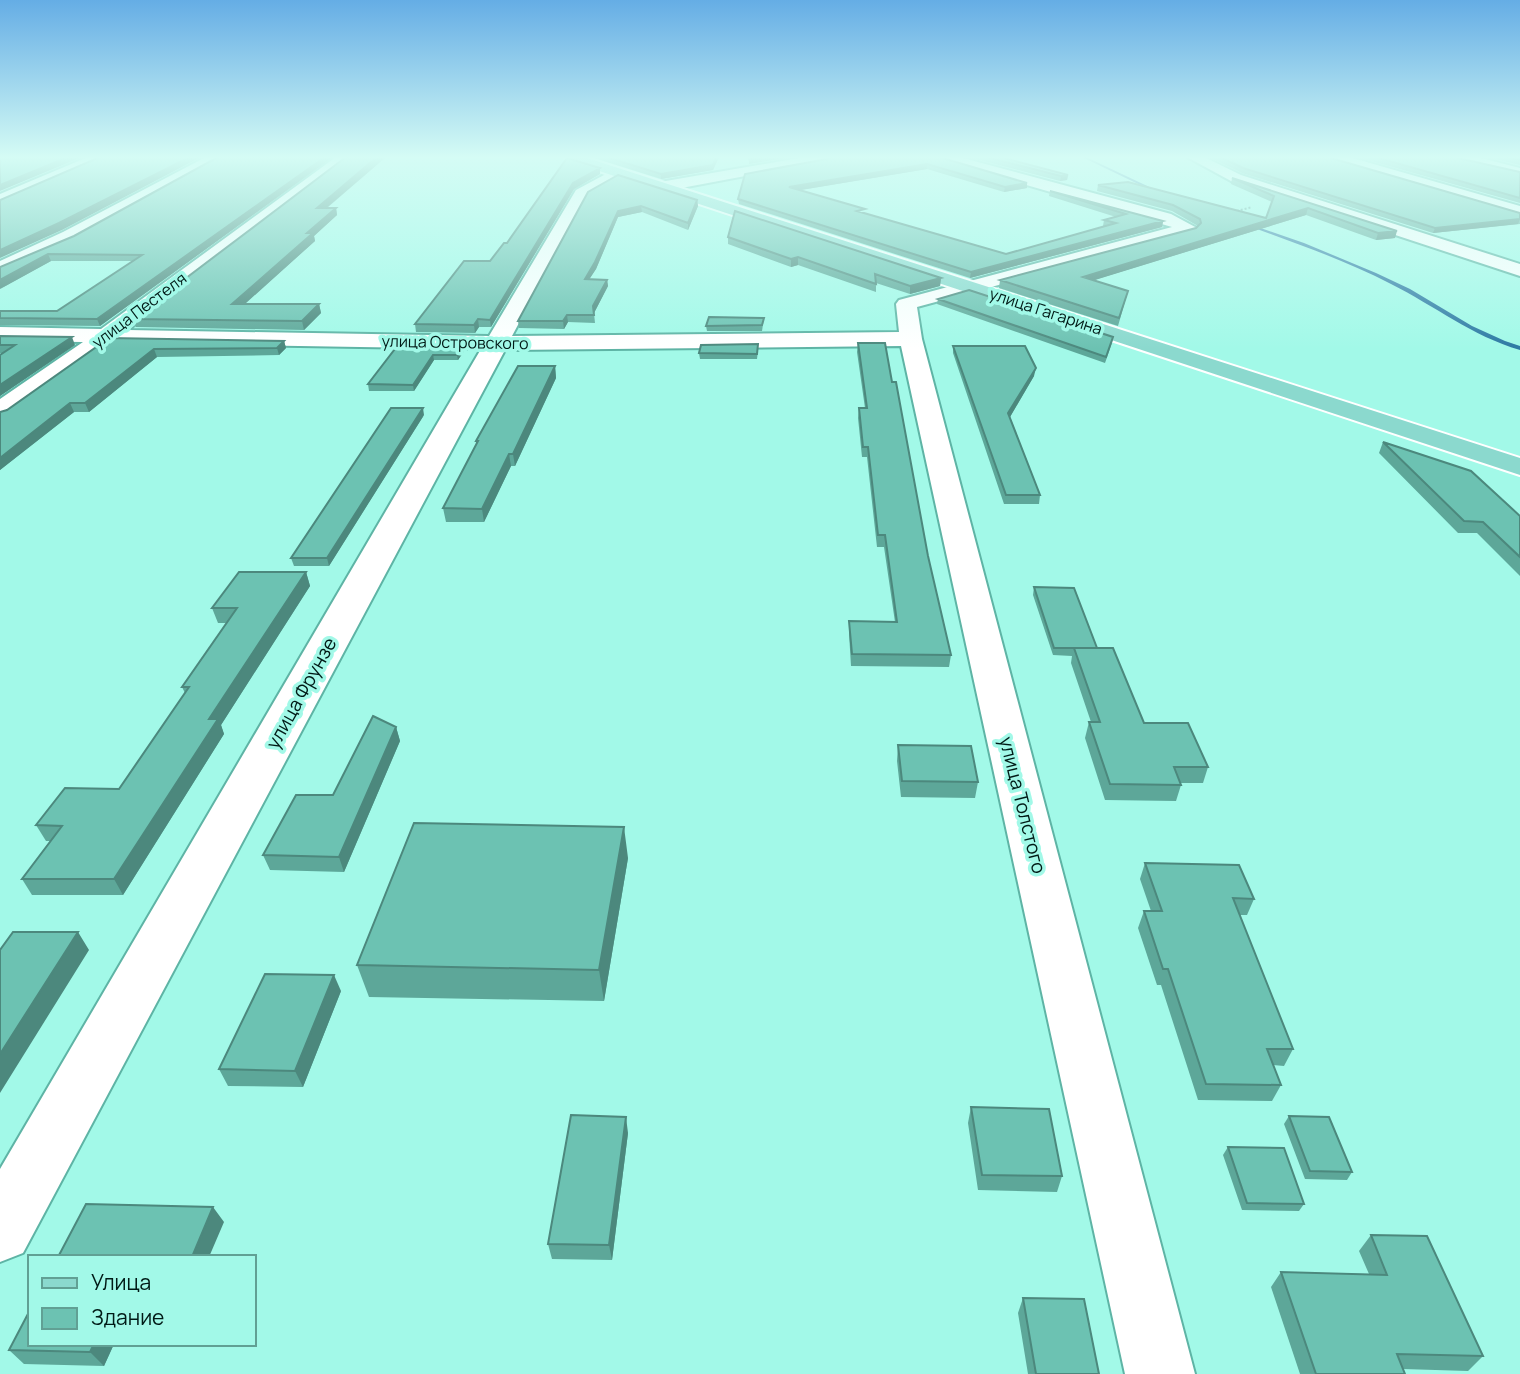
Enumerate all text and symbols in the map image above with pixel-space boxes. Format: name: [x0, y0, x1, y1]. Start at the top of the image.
street label: улица Пестеля: [87, 267, 191, 353]
street label: улица Гагарина: [987, 282, 1105, 340]
street label: улица Островского: [381, 330, 529, 354]
street label: улица Фрунзе: [260, 633, 342, 753]
street label: улица Толстого: [993, 734, 1053, 876]
legend: [28, 1255, 256, 1346]
text: Улица: [91, 1268, 151, 1296]
text: Здание: [91, 1303, 164, 1331]

